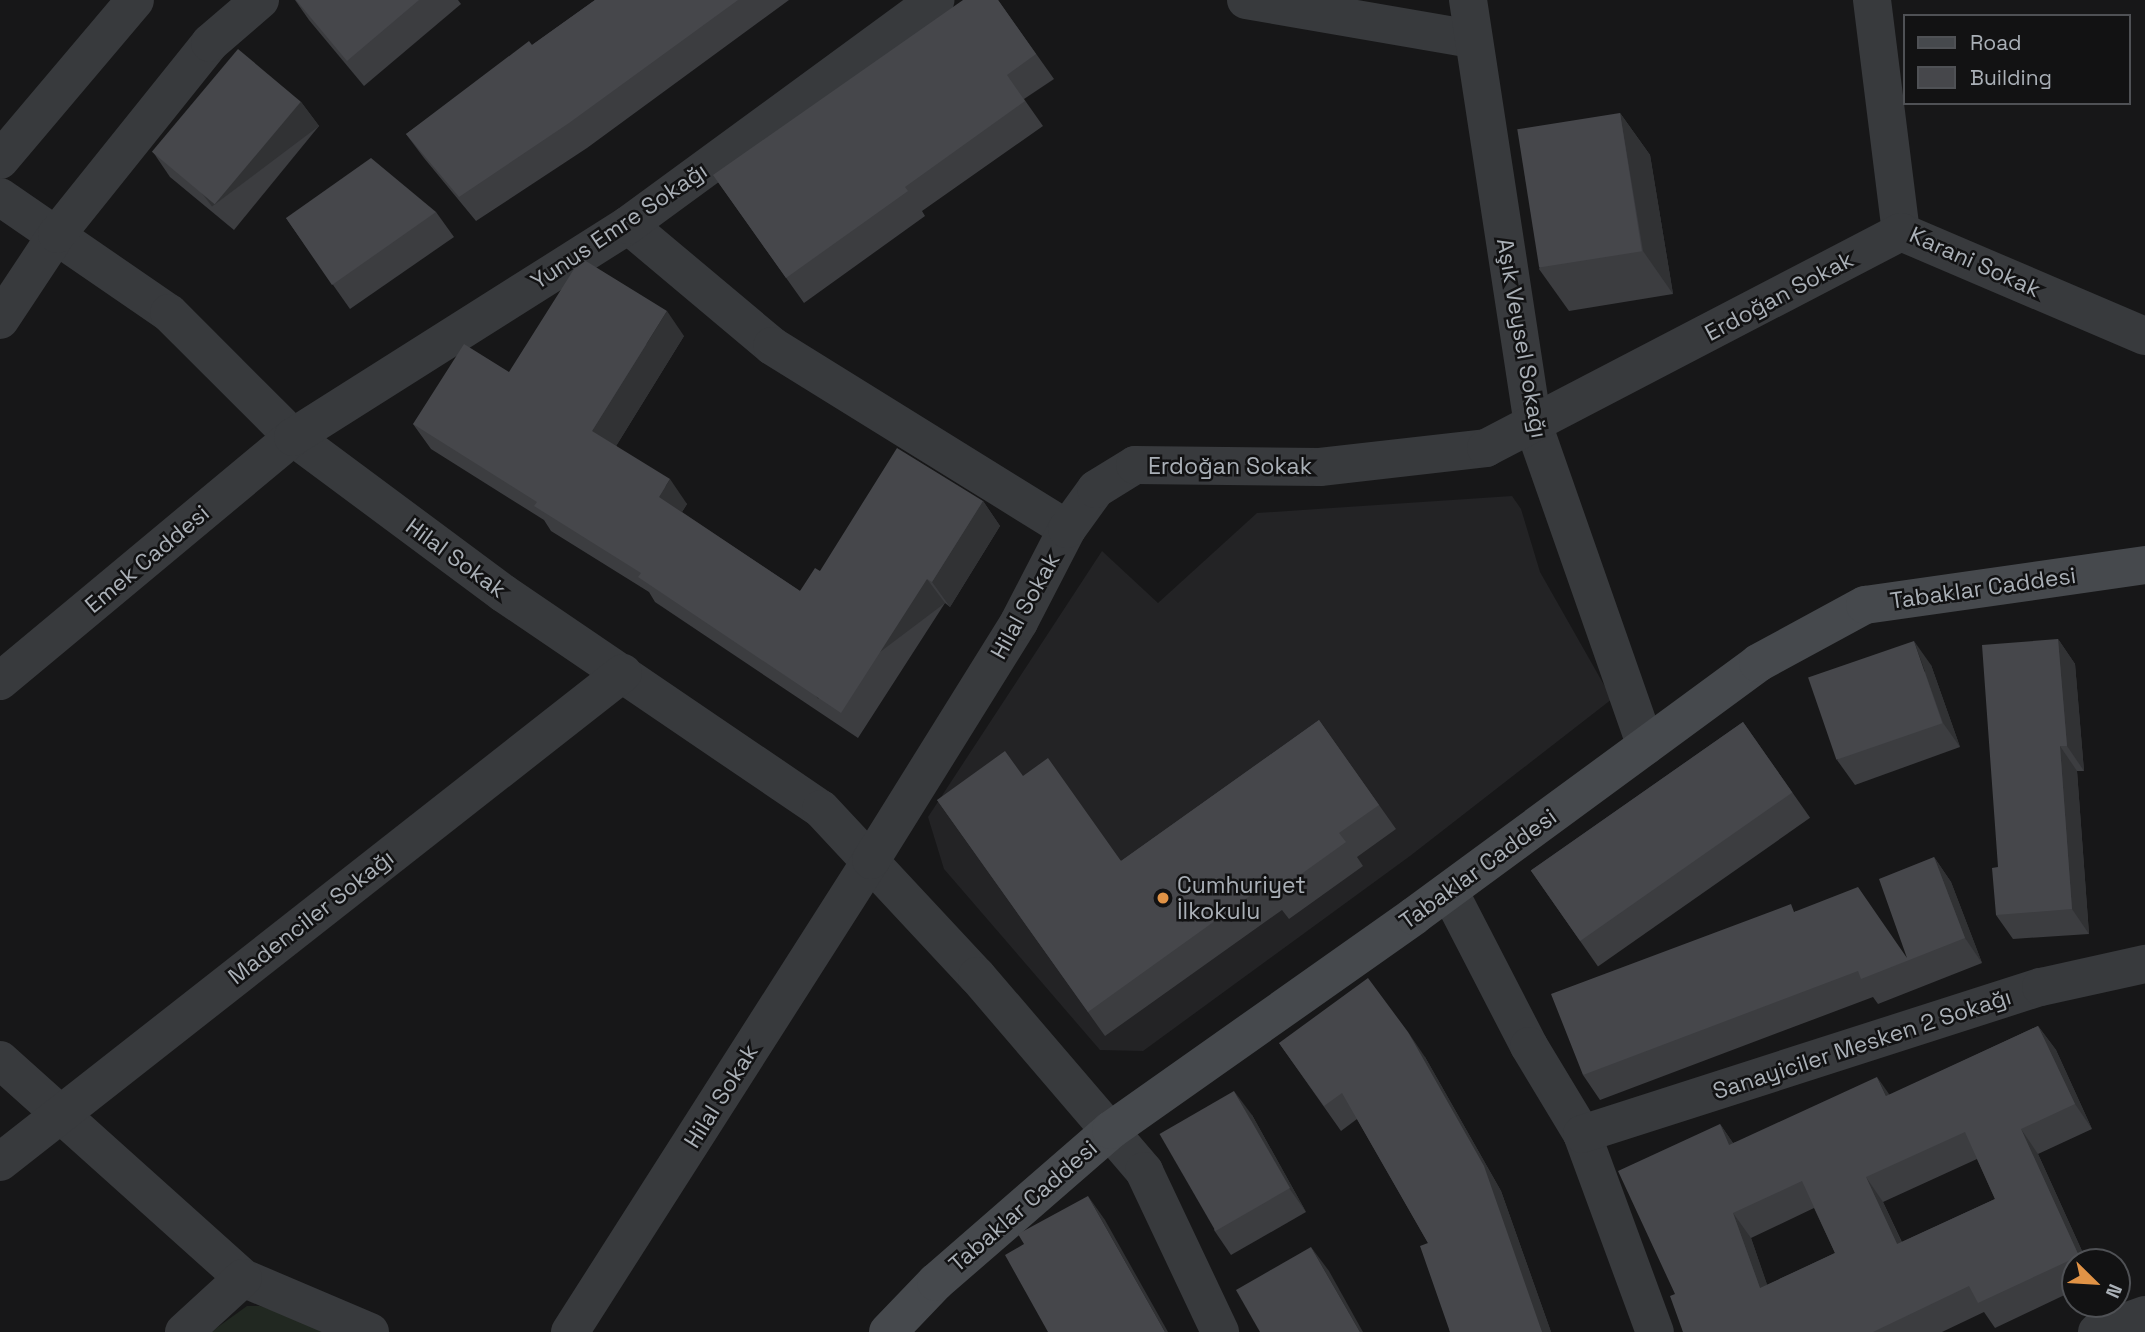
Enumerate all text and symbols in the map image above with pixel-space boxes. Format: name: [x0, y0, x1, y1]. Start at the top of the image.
legend: [1904, 14, 2131, 105]
text: Road: [1970, 29, 2022, 56]
text: Building: [1970, 64, 2052, 91]
street label: Yunus Emre Sokağı: [526, 157, 712, 295]
street label: Karani Sokak: [1905, 221, 2045, 303]
street label: Aşık Veysel Sokağı: [1491, 236, 1553, 440]
street label: Erdoğan Sokak: [1700, 245, 1858, 347]
street label: Erdoğan Sokak: [1148, 452, 1312, 480]
street label: Emek Caddesi: [79, 499, 215, 619]
street label: Hilal Sokak: [400, 512, 512, 604]
street label: Hilal Sokak: [985, 548, 1065, 664]
street label: Tabaklar Caddesi: [1888, 561, 2078, 615]
street label: Tabaklar Caddesi: [1394, 803, 1562, 935]
street label: Madenciler Sokağı: [223, 844, 399, 990]
place label: Cumhuriyet İlkokulu: [1177, 871, 1306, 925]
marker: Cumhuriyet İlkokulu: [1155, 890, 1171, 906]
street label: Sanayiciler Mesken 2 Sokağı: [1709, 983, 2015, 1105]
street label: Hilal Sokak: [678, 1039, 764, 1153]
street label: Tabaklar Caddesi: [943, 1134, 1103, 1278]
north arrow: [2061, 1248, 2131, 1318]
text: N: [2100, 1280, 2128, 1302]

